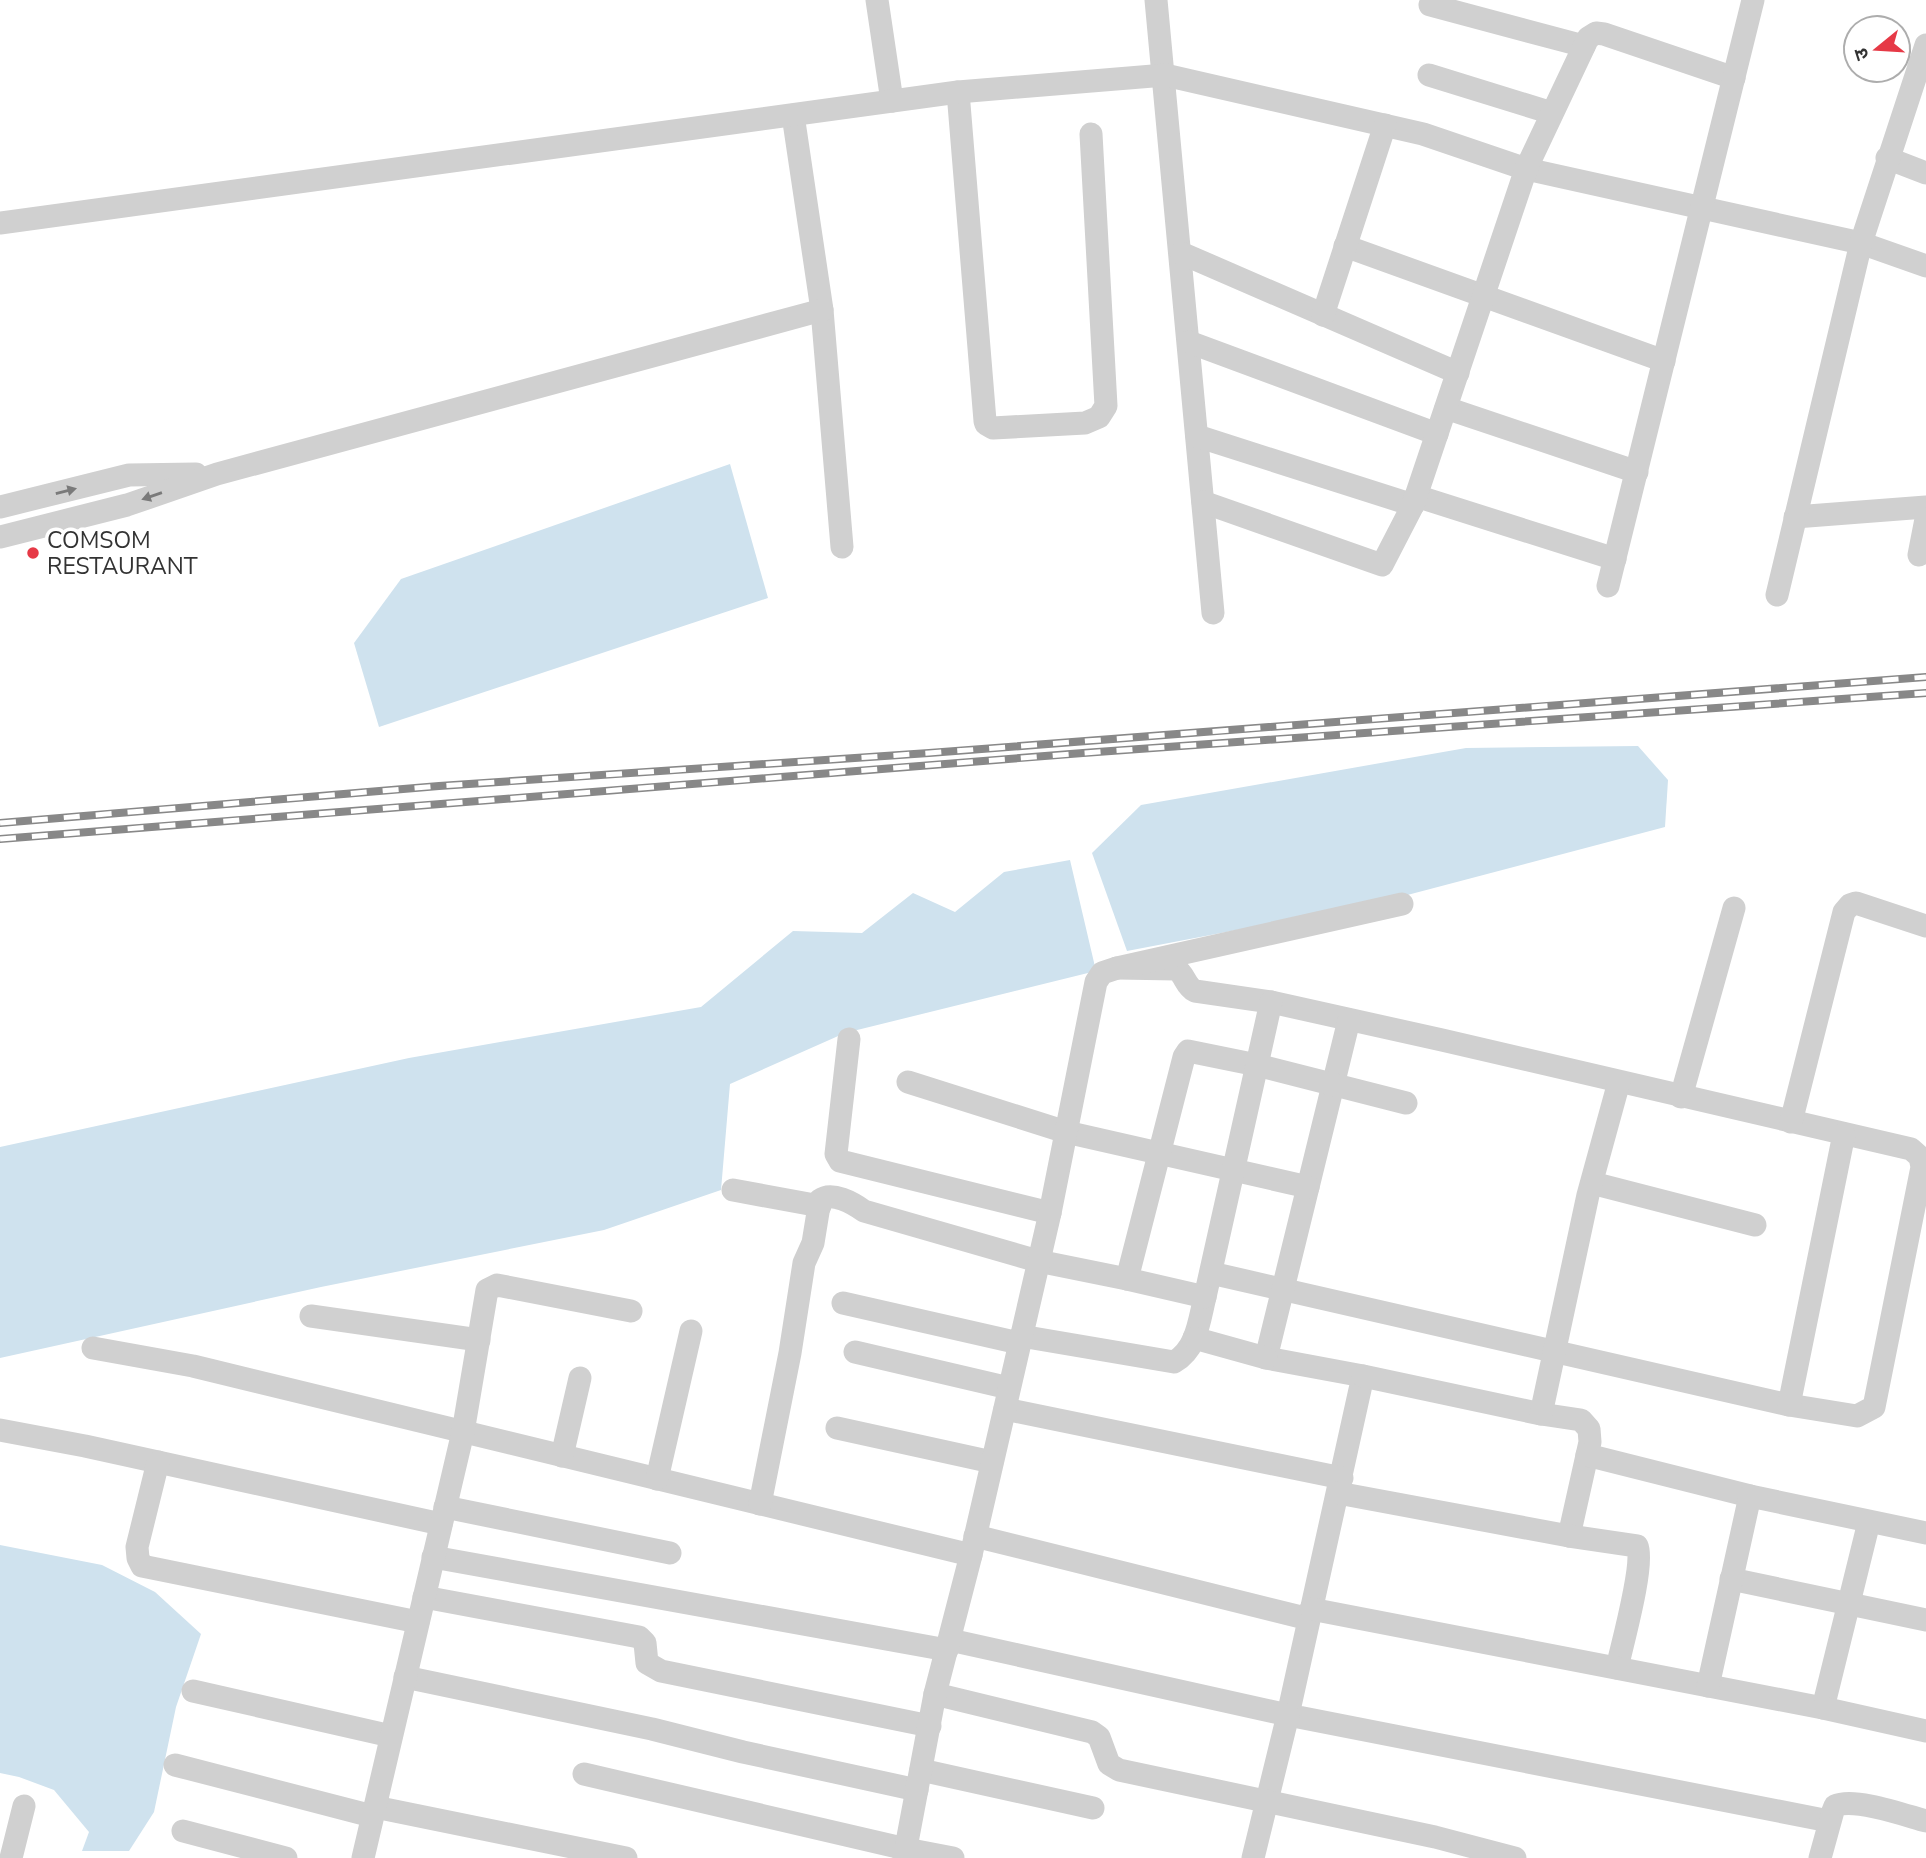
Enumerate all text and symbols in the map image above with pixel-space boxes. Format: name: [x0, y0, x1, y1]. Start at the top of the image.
north arrow: [1842, 14, 1912, 84]
text: उ: [1847, 44, 1876, 63]
one-way arrow: [55, 485, 77, 496]
one-way arrow: [142, 491, 163, 502]
place label: COMSOM RESTAURANT: [47, 525, 198, 582]
marker: COMSOM RESTAURANT: [25, 545, 41, 561]

